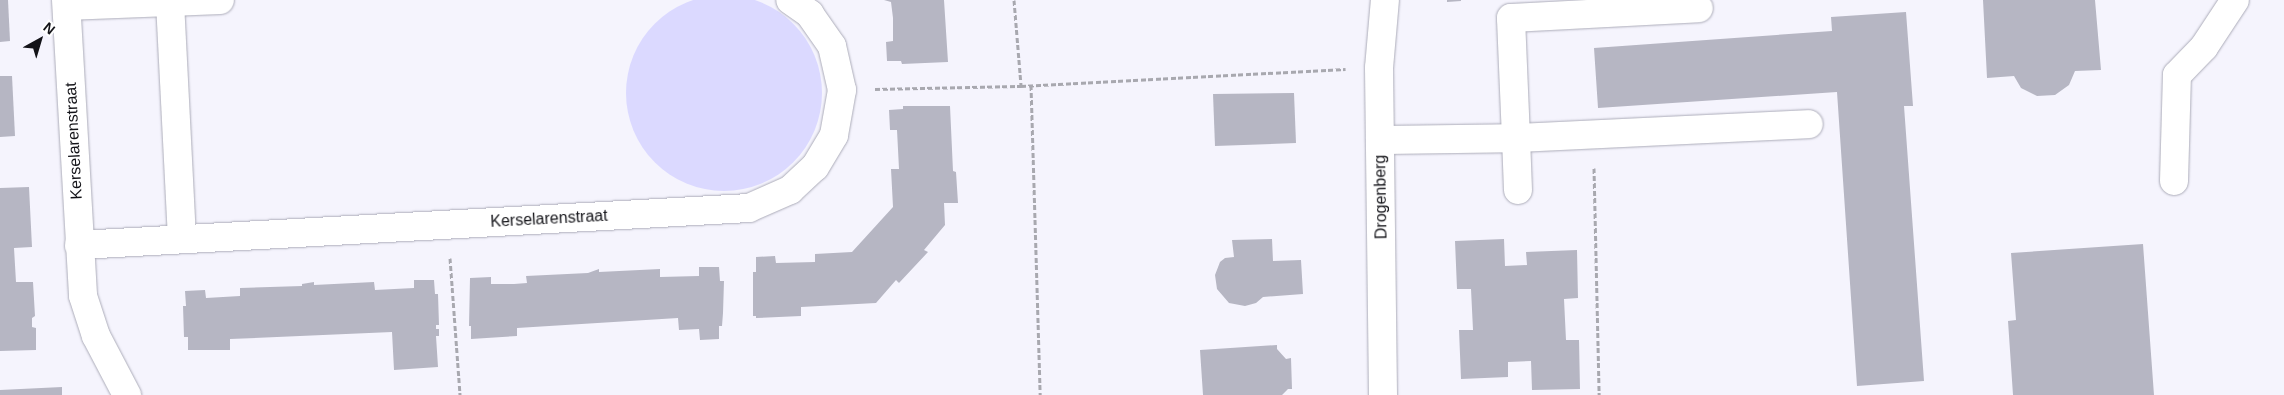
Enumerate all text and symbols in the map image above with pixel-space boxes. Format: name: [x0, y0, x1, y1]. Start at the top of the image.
north arrow: [15, 15, 65, 65]
text: N: [40, 19, 58, 38]
street label: Kerselarenstraat: [61, 82, 87, 200]
street label: Drogenberg: [1371, 155, 1391, 239]
street label: Kerselarenstraat: [490, 206, 608, 232]

